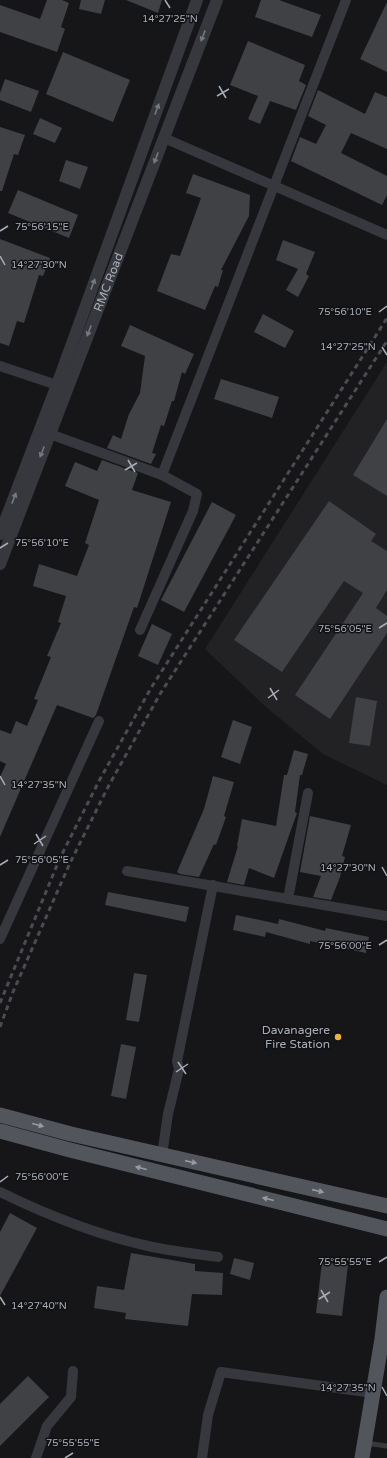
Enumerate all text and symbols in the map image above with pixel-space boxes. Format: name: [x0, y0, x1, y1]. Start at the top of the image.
text: 14°27'25"N: [142, 13, 198, 25]
one-way arrow: [200, 31, 206, 43]
one-way arrow: [154, 103, 160, 115]
one-way arrow: [153, 152, 159, 164]
text: 75°56'15"E: [15, 221, 69, 233]
street label: RMC Road: [91, 251, 126, 313]
text: 14°27'30"N: [11, 259, 67, 271]
one-way arrow: [91, 278, 97, 290]
text: 75°56'10"E: [318, 306, 372, 318]
one-way arrow: [86, 325, 92, 337]
text: 14°27'25"N: [320, 341, 376, 353]
one-way arrow: [39, 447, 45, 459]
one-way arrow: [11, 491, 17, 503]
text: 75°56'10"E: [15, 537, 69, 549]
text: 75°56'05"E: [318, 623, 372, 635]
text: 14°27'35"N: [11, 779, 67, 791]
text: 75°56'05"E: [15, 854, 69, 866]
text: 14°27'30"N: [320, 862, 376, 874]
text: 75°56'00"E: [318, 940, 372, 952]
place label: Davanagere Fire Station: [262, 1023, 330, 1051]
marker: Davanagere Fire Station: [333, 1032, 343, 1042]
one-way arrow: [31, 1123, 44, 1129]
one-way arrow: [185, 1159, 197, 1165]
one-way arrow: [135, 1164, 148, 1170]
text: 75°56'00"E: [15, 1171, 69, 1183]
one-way arrow: [312, 1188, 324, 1194]
one-way arrow: [261, 1196, 273, 1202]
text: 75°55'55"E: [318, 1256, 372, 1268]
text: 14°27'40"N: [11, 1300, 67, 1312]
text: 14°27'35"N: [320, 1382, 376, 1394]
text: 75°55'55"E: [46, 1437, 100, 1449]

